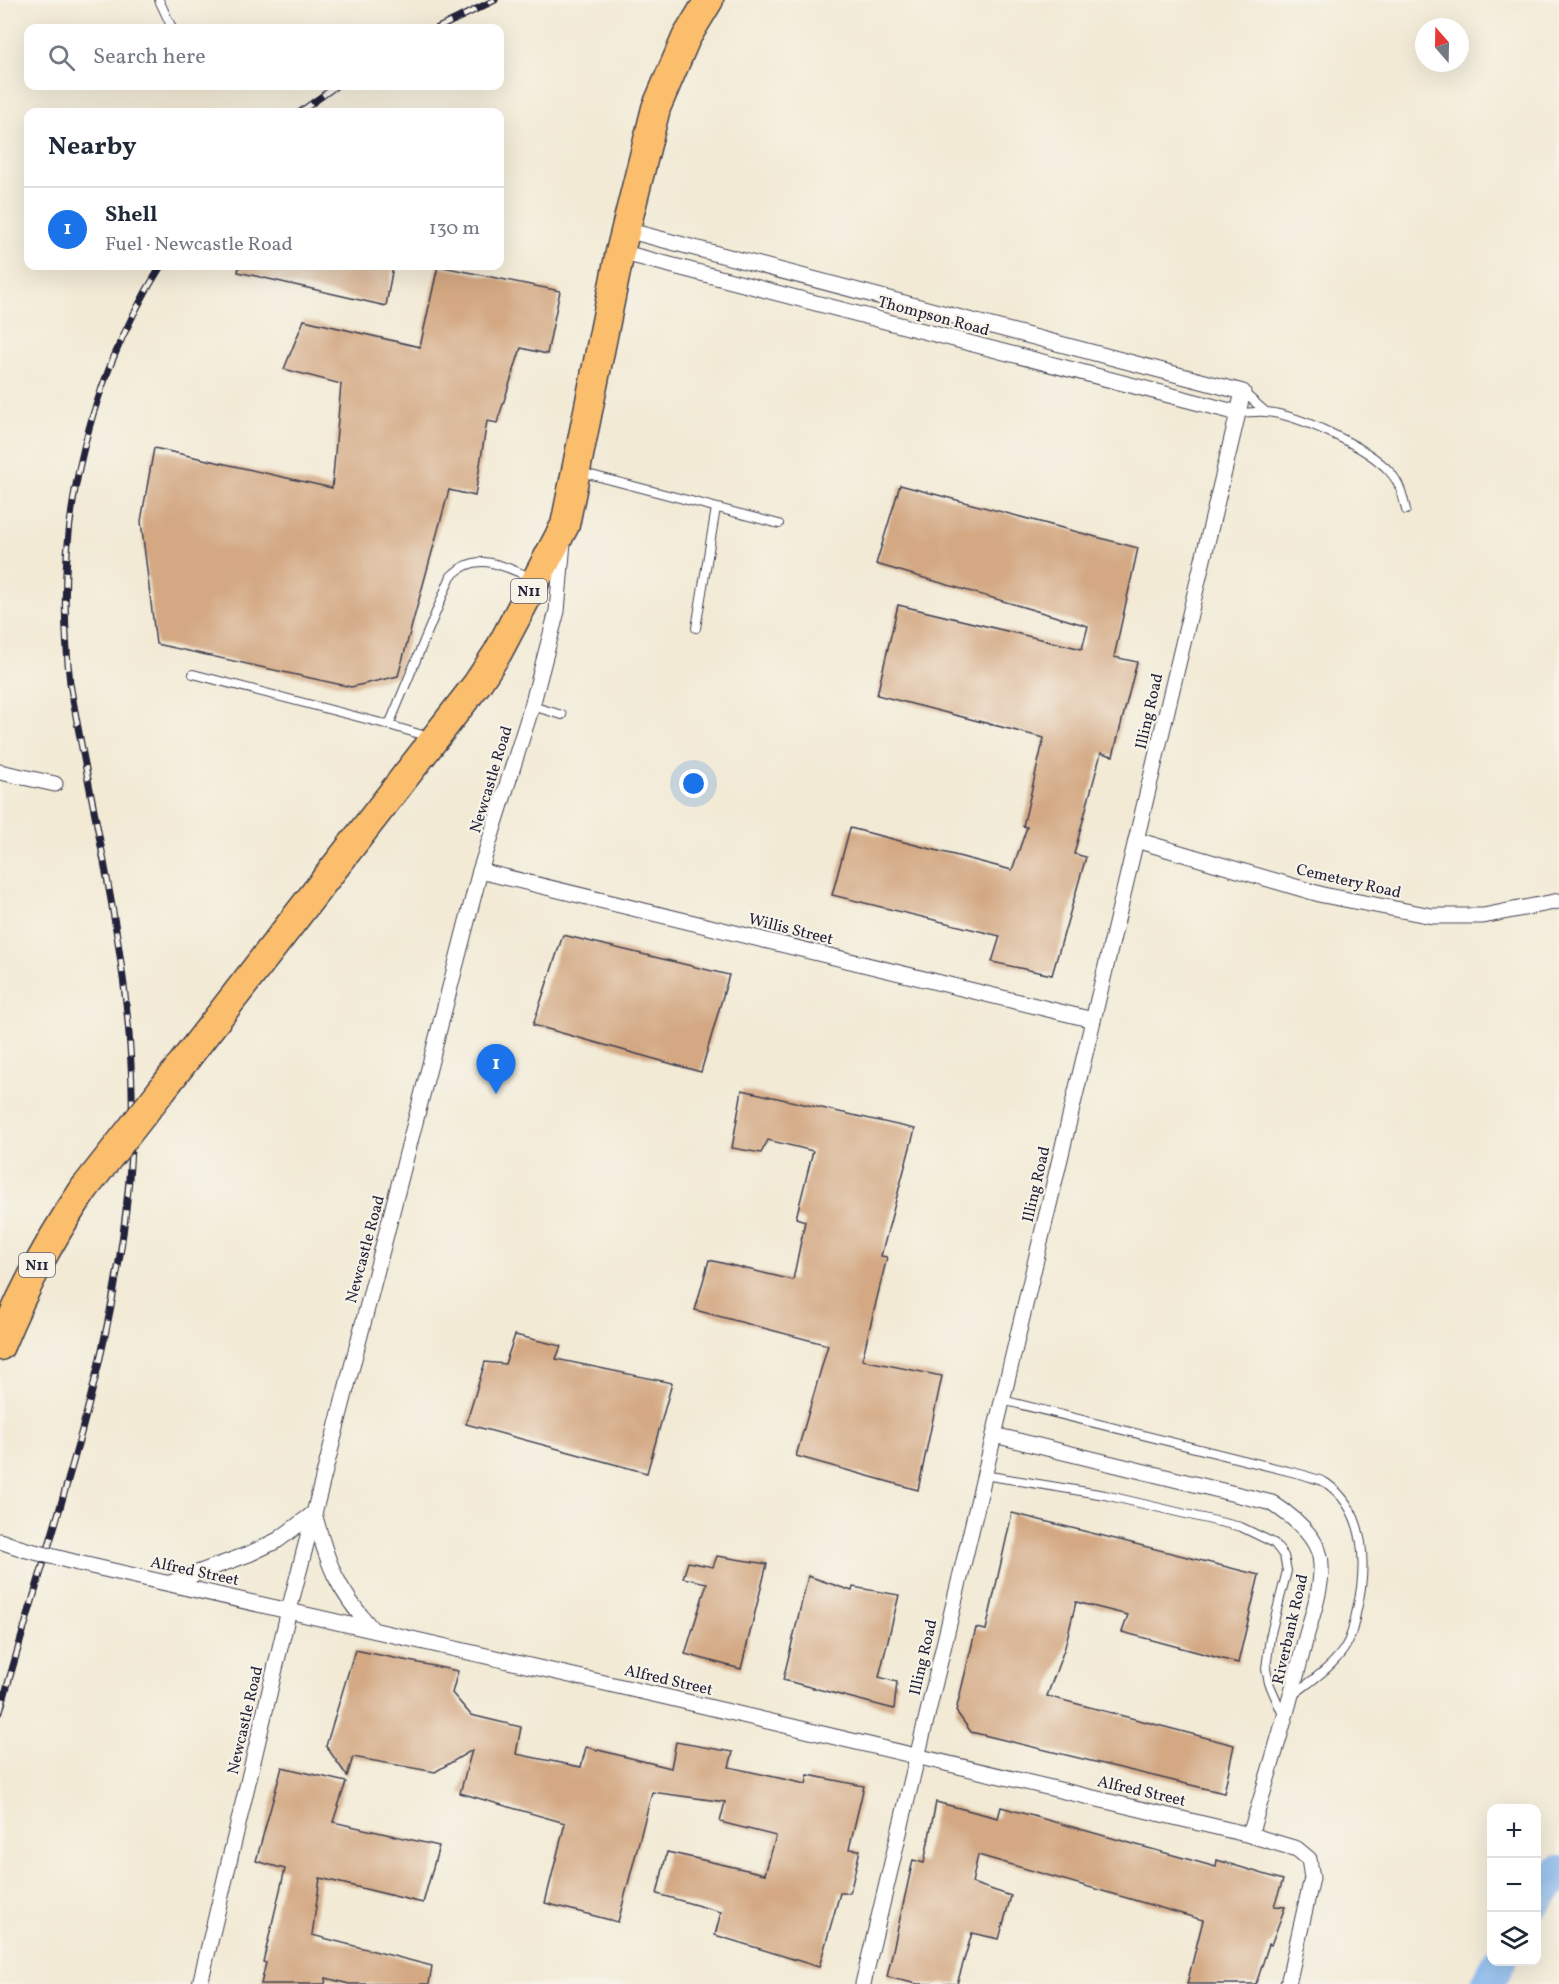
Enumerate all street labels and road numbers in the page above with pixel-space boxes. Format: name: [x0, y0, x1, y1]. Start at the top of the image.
street label: Thompson Road: [875, 291, 992, 342]
road number: N11: [511, 579, 547, 603]
street label: Illing Road: [1131, 671, 1169, 751]
street label: Newcastle Road: [465, 723, 519, 836]
street label: Cemetery Road: [1294, 859, 1403, 905]
street label: Willis Street: [746, 909, 836, 951]
street label: Illing Road: [1018, 1144, 1056, 1224]
street label: Newcastle Road: [341, 1193, 391, 1306]
road number: N11: [19, 1253, 55, 1277]
street label: Alfred Street: [148, 1552, 241, 1592]
street label: Riverbank Road: [1268, 1572, 1314, 1687]
street label: Illing Road: [905, 1617, 943, 1697]
street label: Alfred Street: [622, 1660, 715, 1702]
street label: Newcastle Road: [223, 1664, 269, 1777]
street label: Alfred Street: [1095, 1771, 1188, 1813]

